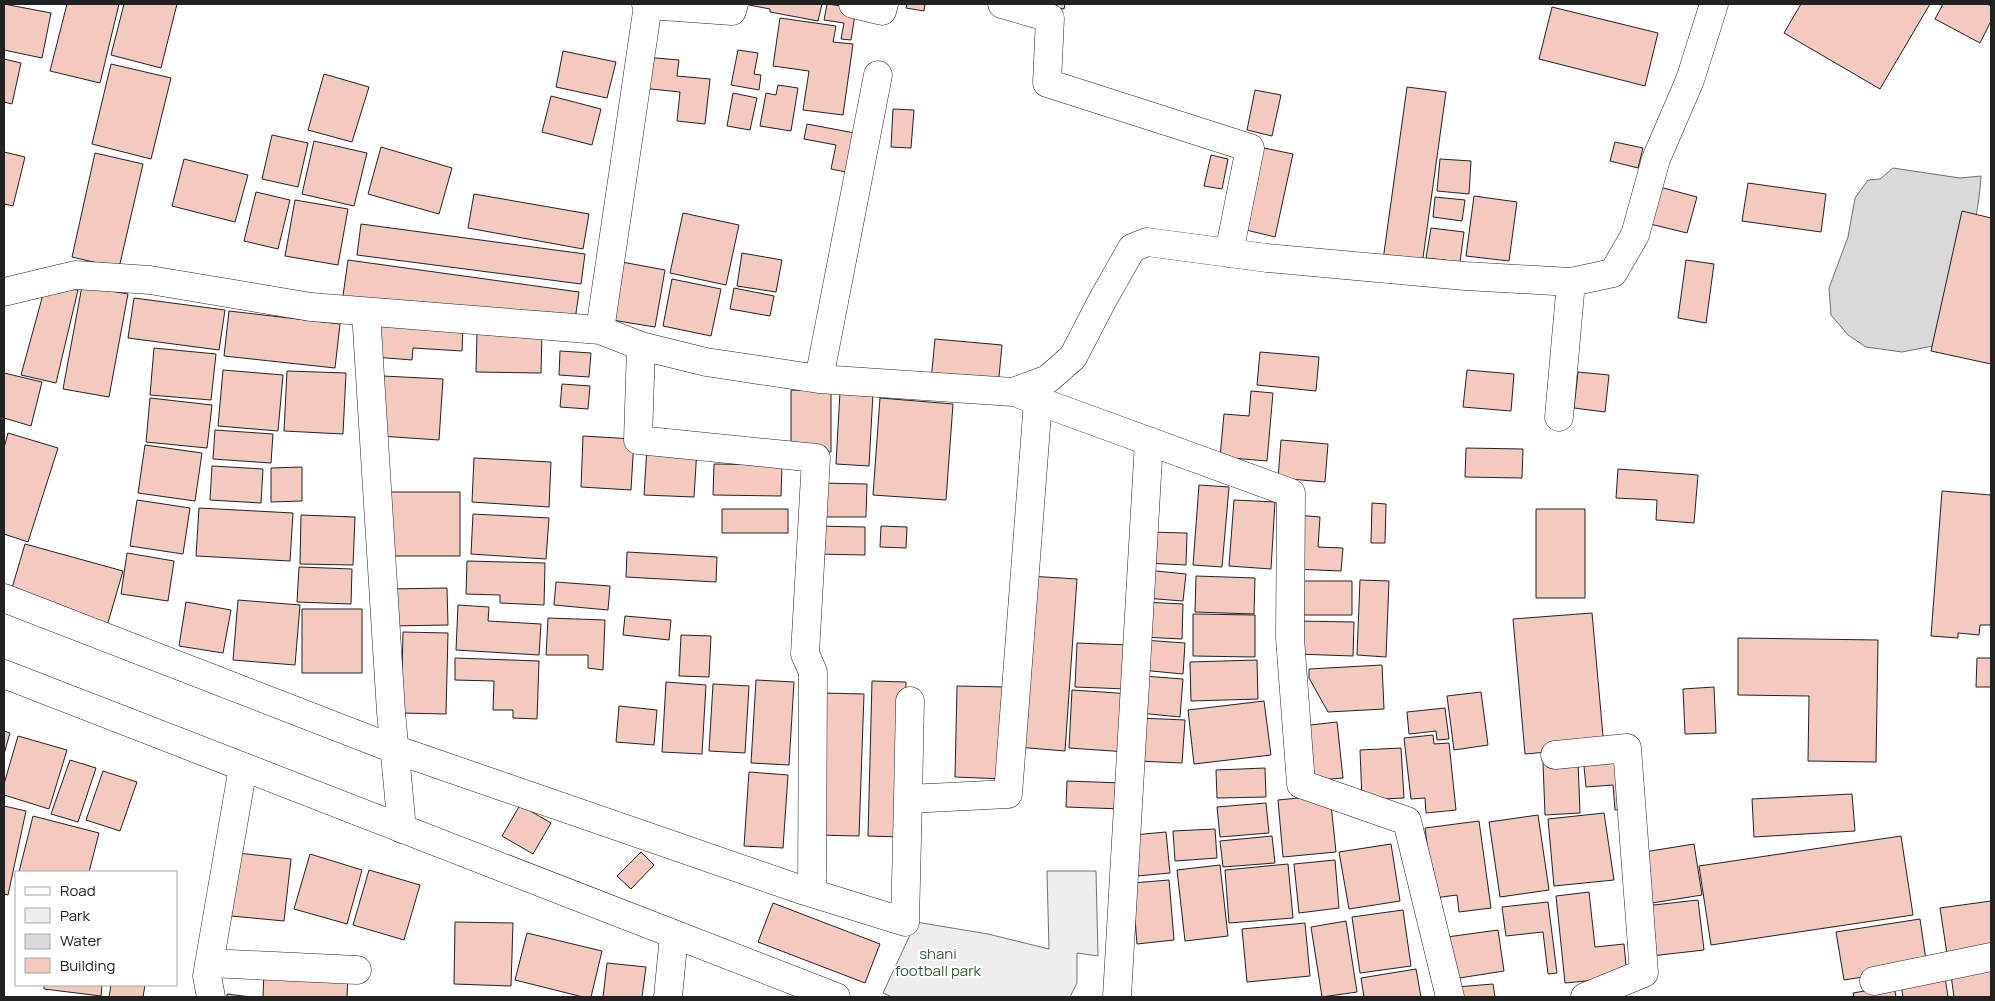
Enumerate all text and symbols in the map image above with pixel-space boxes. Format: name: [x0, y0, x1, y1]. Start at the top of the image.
legend: [15, 871, 178, 986]
text: Road: [60, 880, 96, 901]
text: Park: [60, 905, 90, 926]
text: Water: [60, 930, 102, 951]
park label: shani football park: [895, 943, 982, 981]
text: Building: [60, 955, 115, 976]

